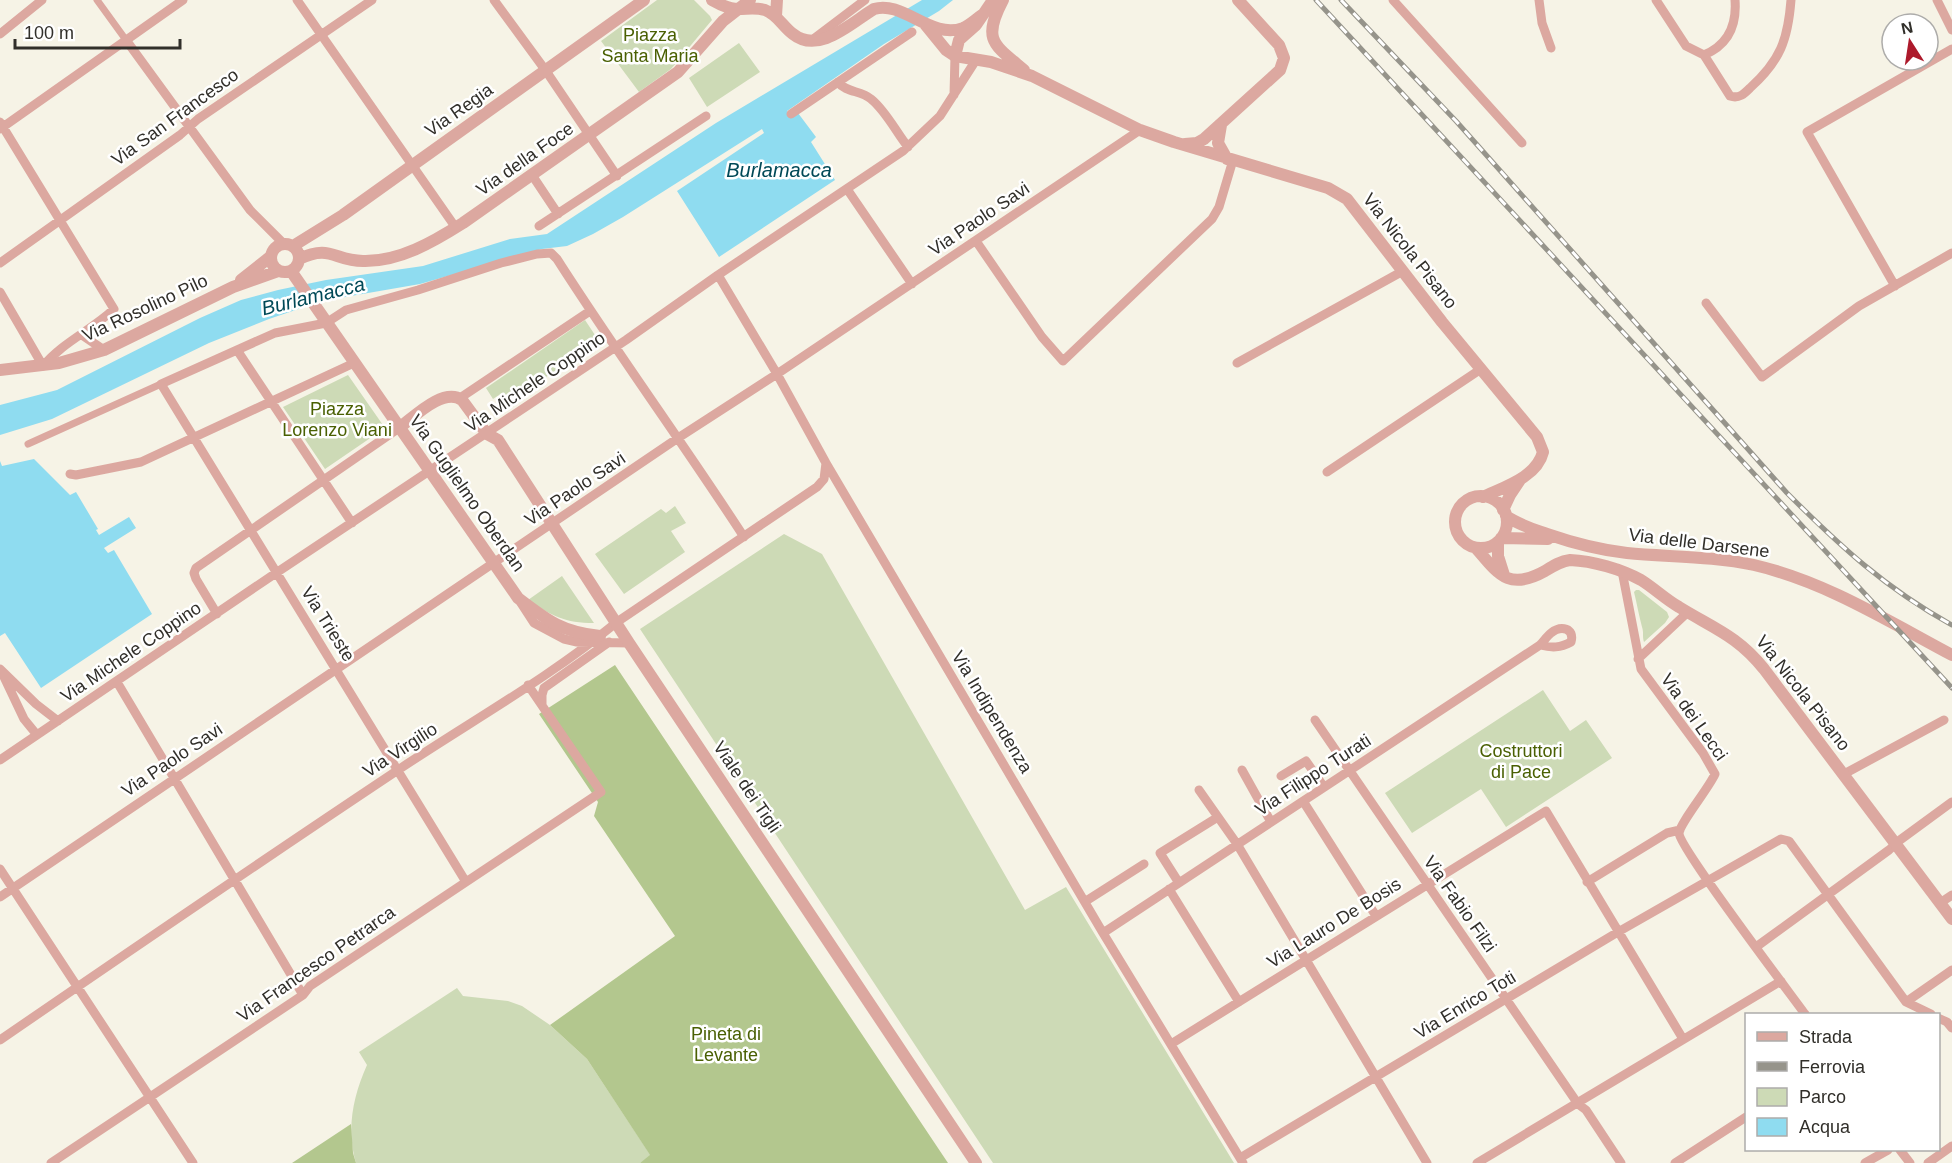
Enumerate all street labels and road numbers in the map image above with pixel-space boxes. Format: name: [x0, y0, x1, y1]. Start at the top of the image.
street label: Via San Francesco: [108, 64, 242, 170]
street label: Via Regia: [421, 79, 497, 140]
street label: Via della Foce: [473, 118, 577, 200]
street label: Via Paolo Savi: [925, 178, 1033, 260]
street label: Via Nicola Pisano: [1359, 189, 1461, 313]
street label: Via Rosolino Pilo: [79, 270, 211, 346]
street label: Via Michele Coppino: [461, 328, 609, 436]
street label: Via Guglielmo Oberdan: [405, 411, 529, 575]
street label: Via Paolo Savi: [521, 448, 629, 530]
street label: Via delle Darsene: [1627, 524, 1771, 562]
street label: Via Trieste: [297, 583, 359, 665]
street label: Via Michele Coppino: [57, 598, 205, 706]
street label: Via Nicola Pisano: [1752, 631, 1854, 755]
street label: Via Indipendenza: [948, 647, 1037, 777]
street label: Via dei Lecci: [1657, 670, 1731, 764]
street label: Via Paolo Savi: [118, 719, 226, 801]
street label: Via Virgilio: [359, 719, 441, 781]
street label: Via Filippo Turati: [1251, 730, 1375, 820]
street label: Viale dei Tigli: [709, 738, 785, 836]
street label: Via Fabio Filzi: [1419, 852, 1501, 956]
street label: Via Lauro De Bosis: [1264, 874, 1404, 972]
street label: Via Francesco Petrarca: [233, 901, 399, 1026]
street label: Via Enrico Toti: [1411, 967, 1519, 1043]

